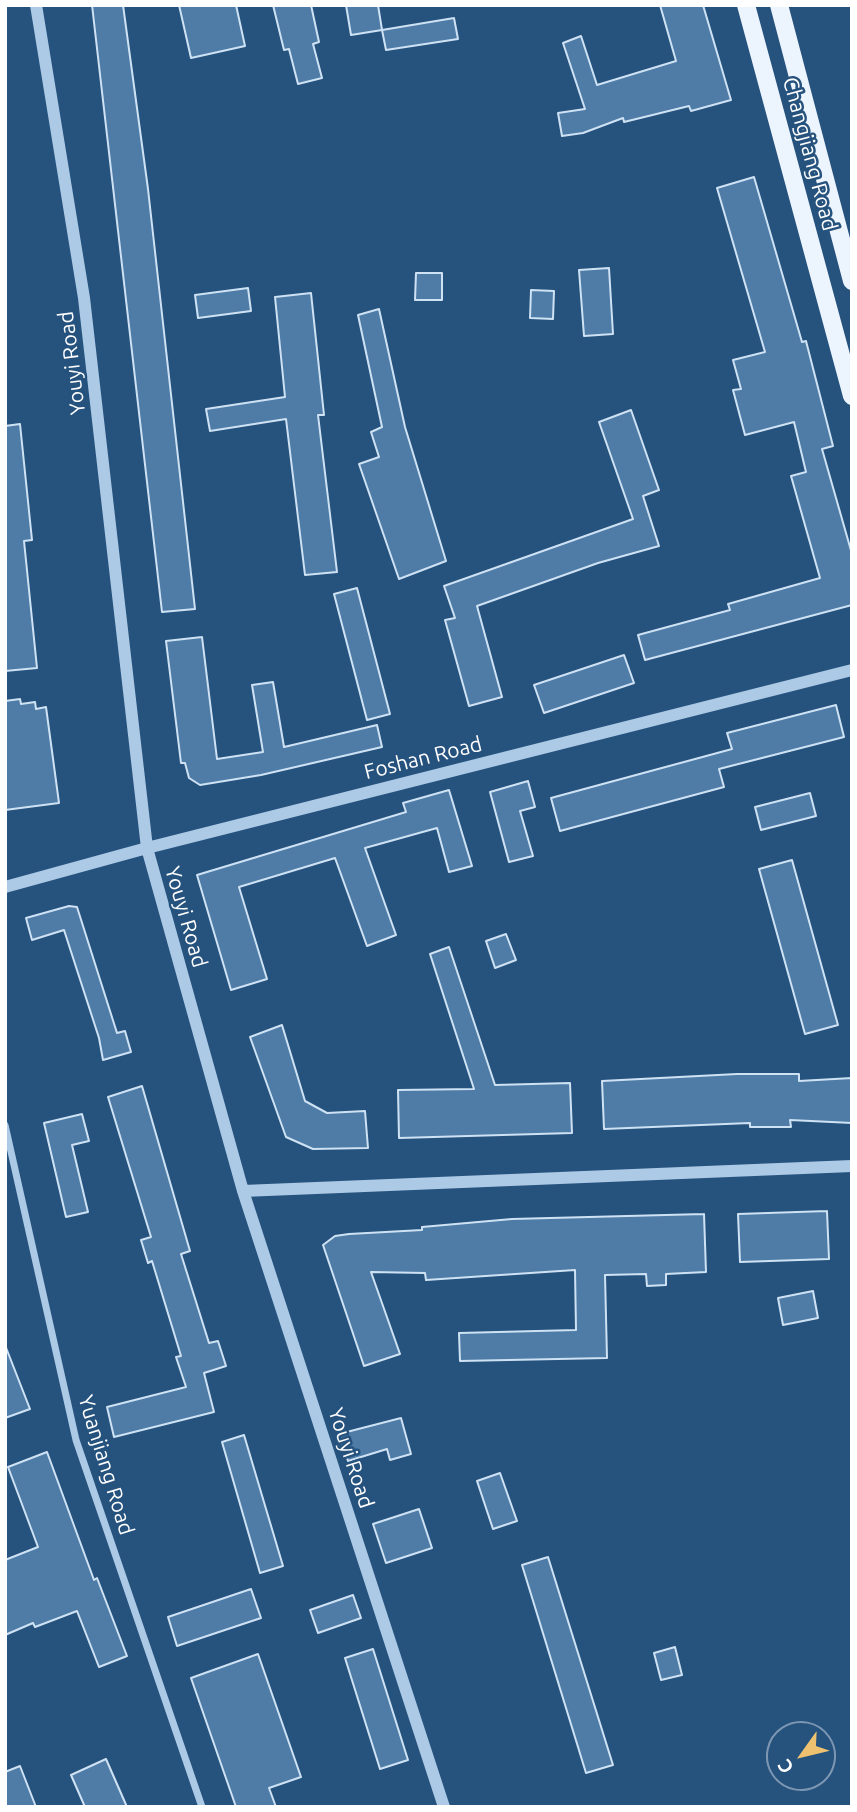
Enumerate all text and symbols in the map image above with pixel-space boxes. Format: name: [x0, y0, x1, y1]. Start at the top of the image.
street label: Changjiang Road: [777, 74, 843, 234]
street label: Youyi Road: [53, 310, 91, 416]
street label: Foshan Road: [362, 731, 484, 785]
street label: Youyi Road: [160, 864, 212, 970]
street label: Yuanjiang Road: [73, 1392, 139, 1538]
street label: Youyi Road: [323, 1405, 379, 1511]
north arrow: [766, 1721, 836, 1791]
text: С: [773, 1755, 798, 1778]

